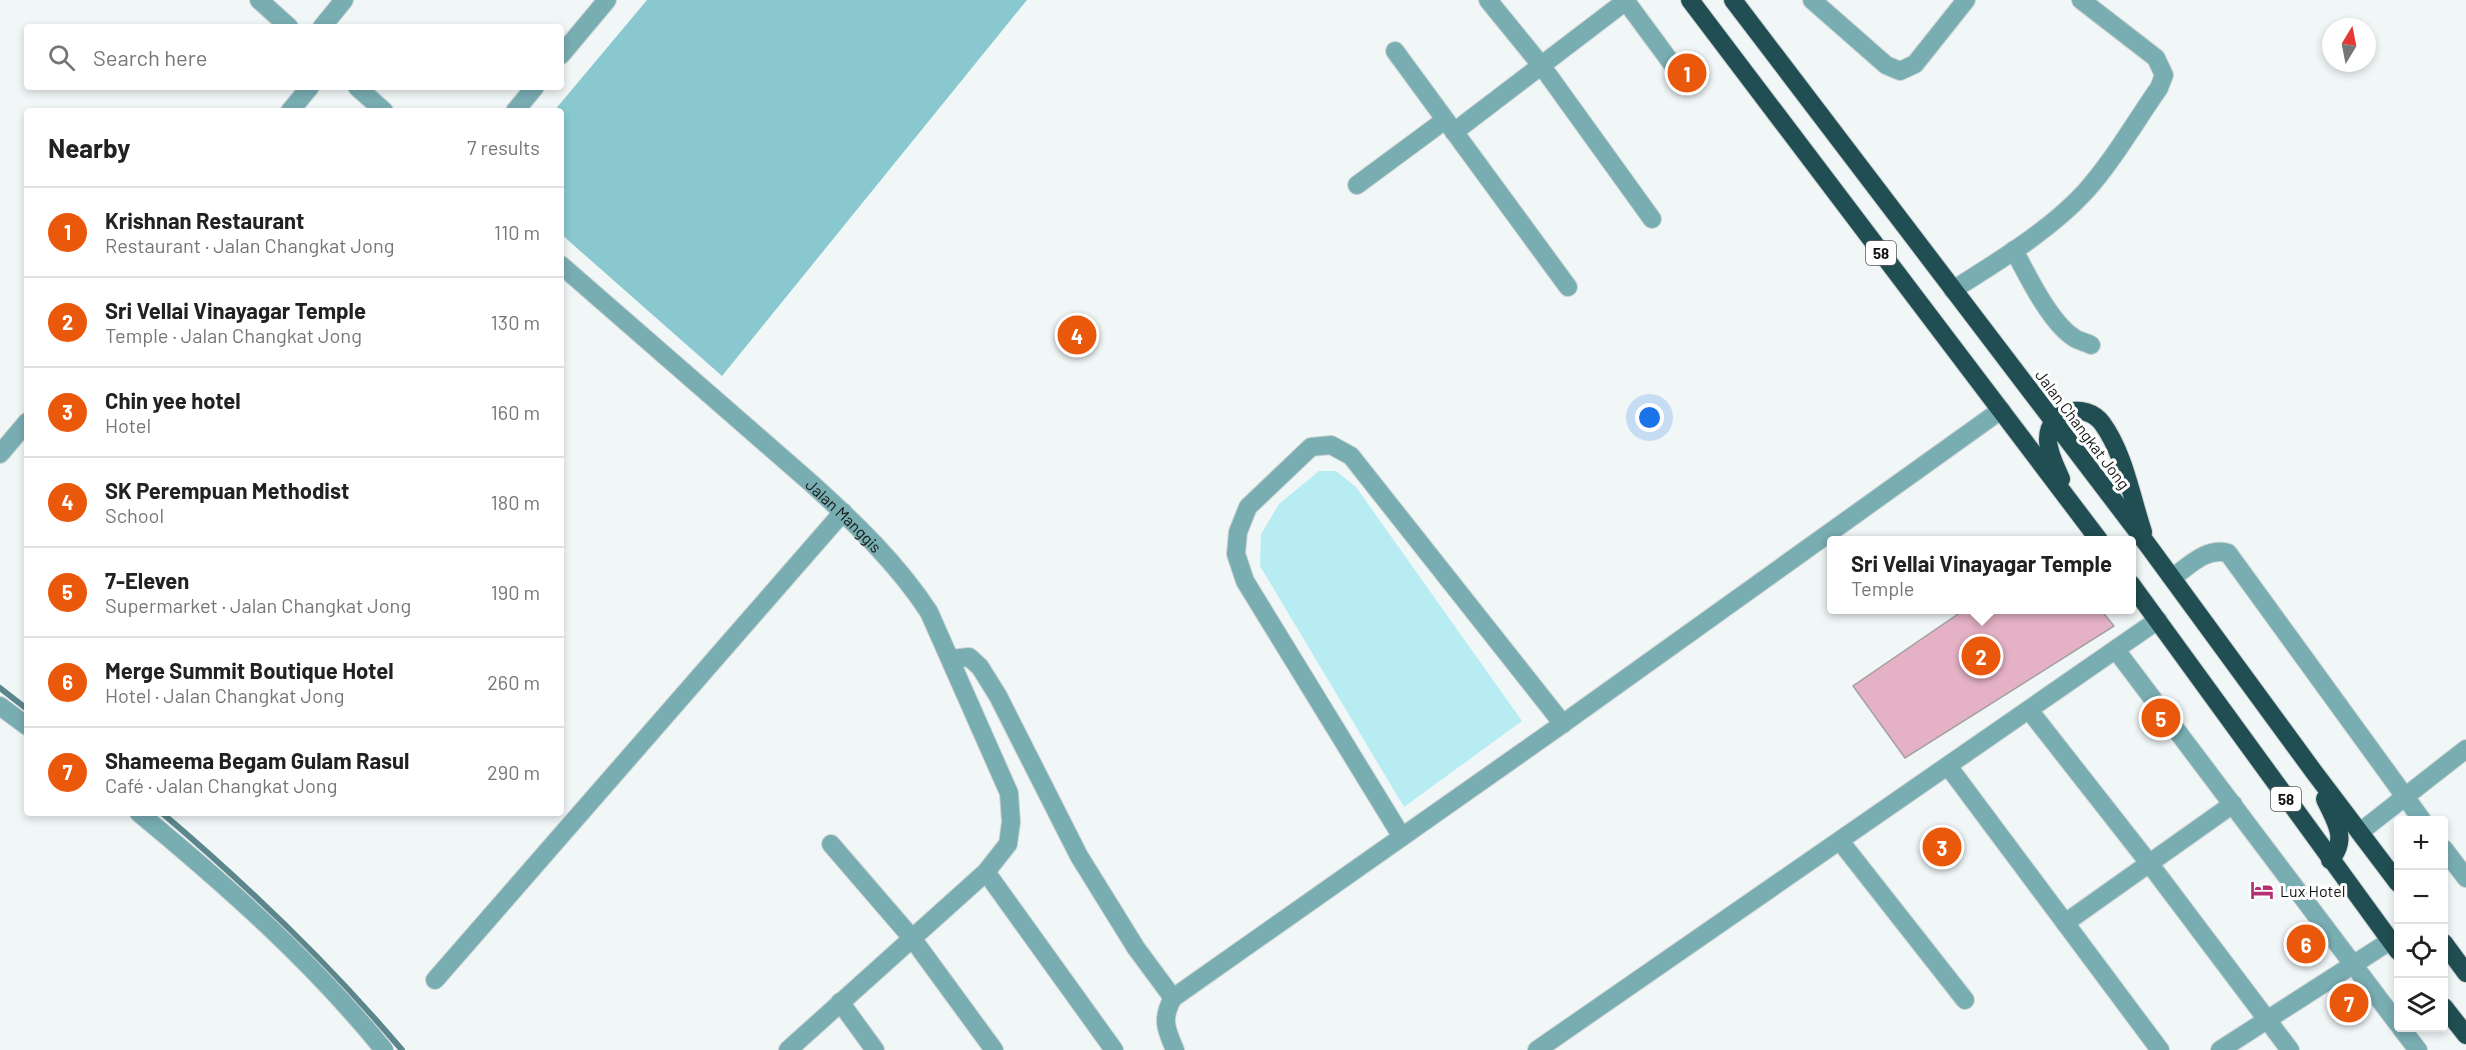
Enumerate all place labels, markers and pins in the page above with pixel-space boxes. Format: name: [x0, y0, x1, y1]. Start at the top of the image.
pin: 1: [1668, 50, 1706, 96]
pin: 4: [1058, 312, 1096, 358]
pin: 2: [1962, 634, 2000, 678]
pin: 5: [2142, 696, 2180, 740]
pin: 3: [1922, 824, 1962, 870]
hotel icon: Lux Hotel: [2249, 877, 2275, 903]
place label: Lux Hotel: [2280, 881, 2345, 900]
pin: 6: [2286, 922, 2326, 966]
pin: 7: [2330, 980, 2368, 1026]

